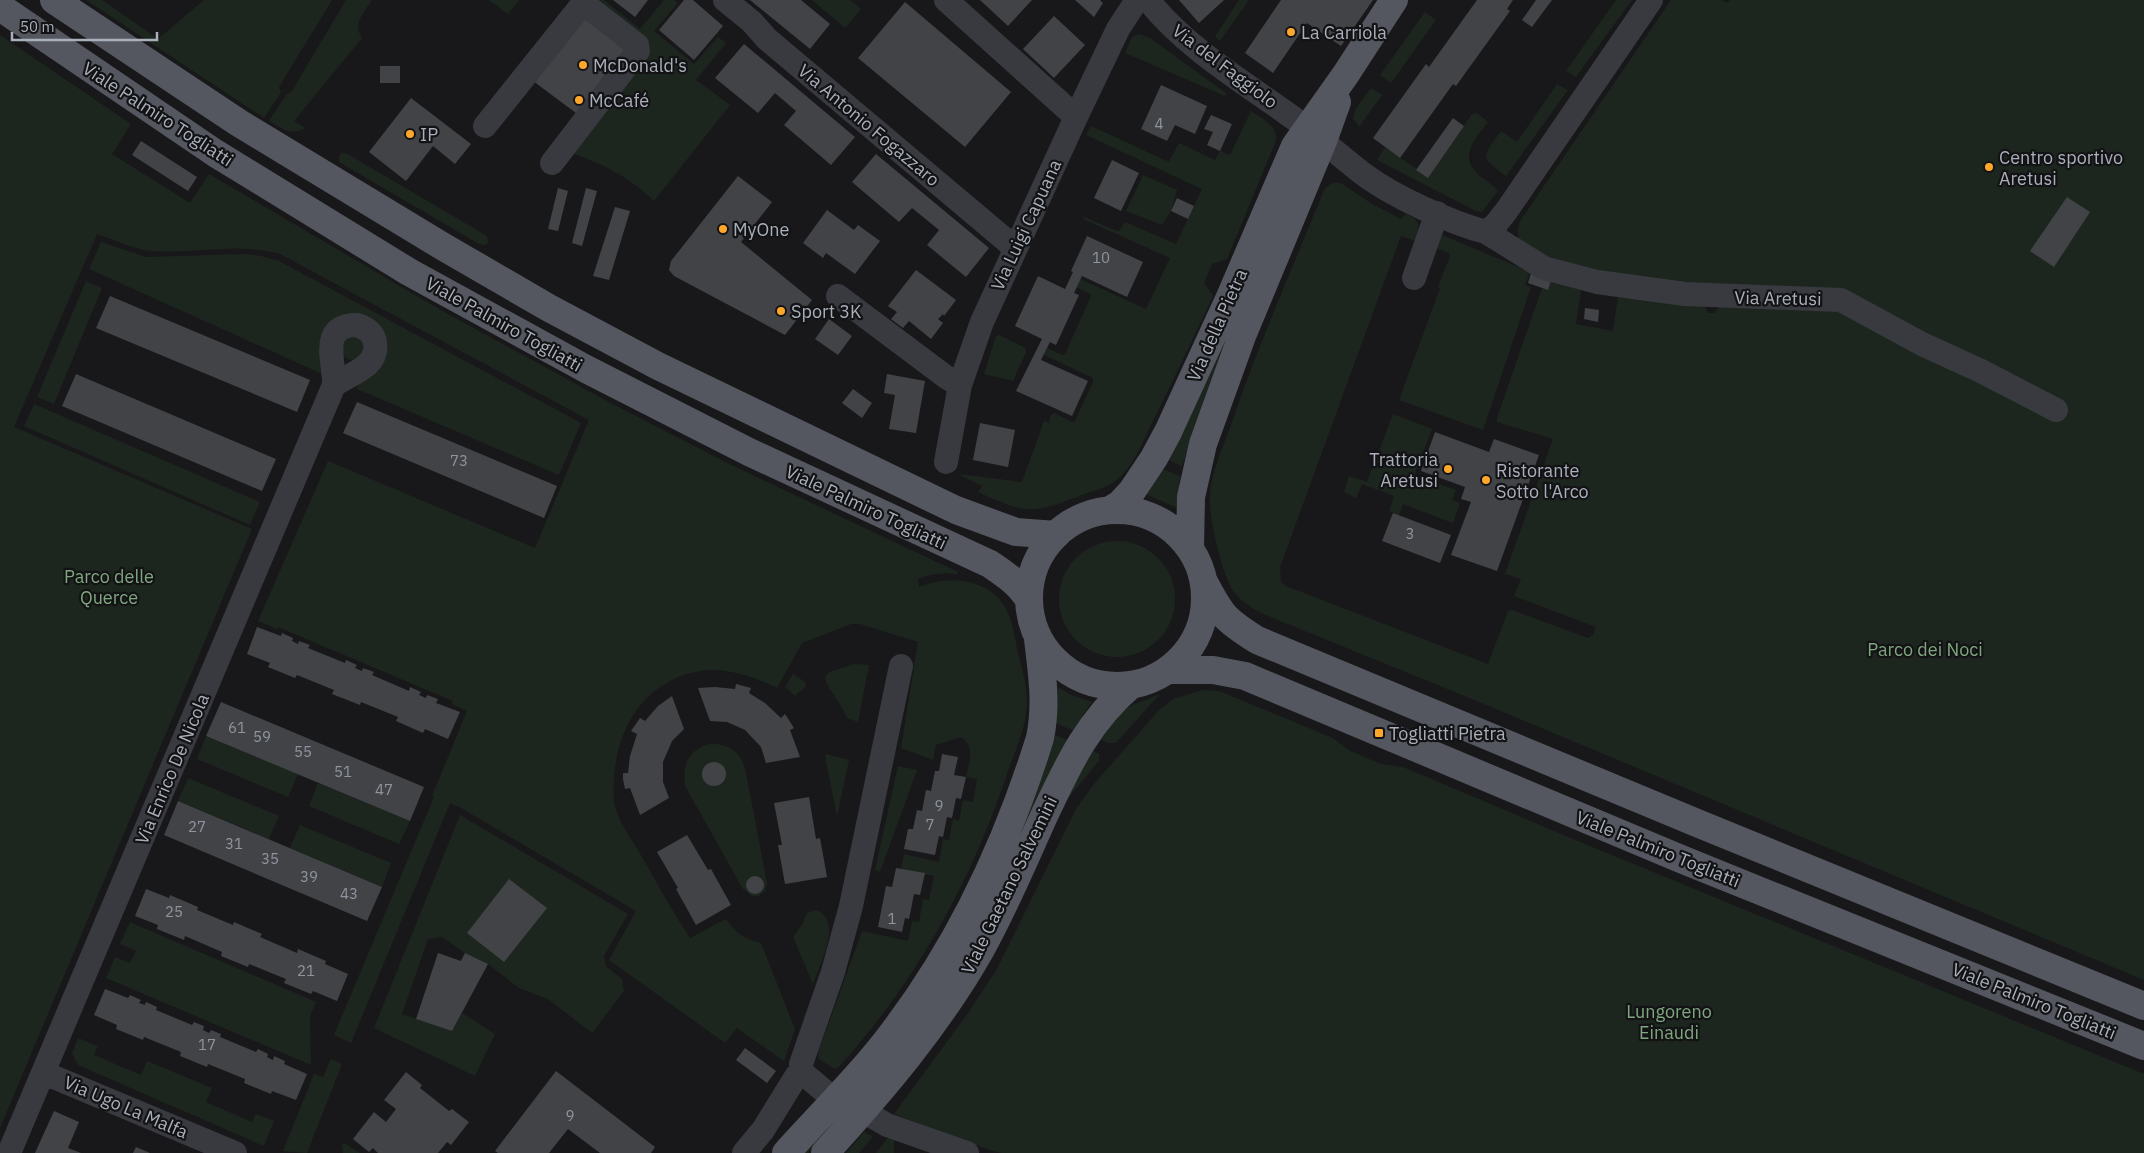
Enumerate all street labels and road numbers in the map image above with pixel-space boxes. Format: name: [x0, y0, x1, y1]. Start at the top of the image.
street label: Via del Faggiolo: [1168, 19, 1282, 113]
street label: Viale Palmiro Togliatti: [78, 57, 238, 171]
street label: Via Antonio Fogazzaro: [793, 59, 945, 191]
street label: Via Luigi Capuana: [986, 155, 1067, 294]
street label: Via della Pietra: [1182, 265, 1252, 385]
street label: Viale Palmiro Togliatti: [422, 271, 586, 377]
street label: Via Aretusi: [1734, 286, 1822, 310]
street label: Viale Palmiro Togliatti: [782, 460, 950, 554]
street label: Via Enrico De Nicola: [130, 690, 214, 848]
street label: Viale Gaetano Salvemini: [956, 792, 1062, 978]
street label: Viale Palmiro Togliatti: [1573, 806, 1743, 892]
street label: Viale Palmiro Togliatti: [1949, 958, 2119, 1044]
street label: Via Ugo La Malfa: [61, 1071, 192, 1144]

